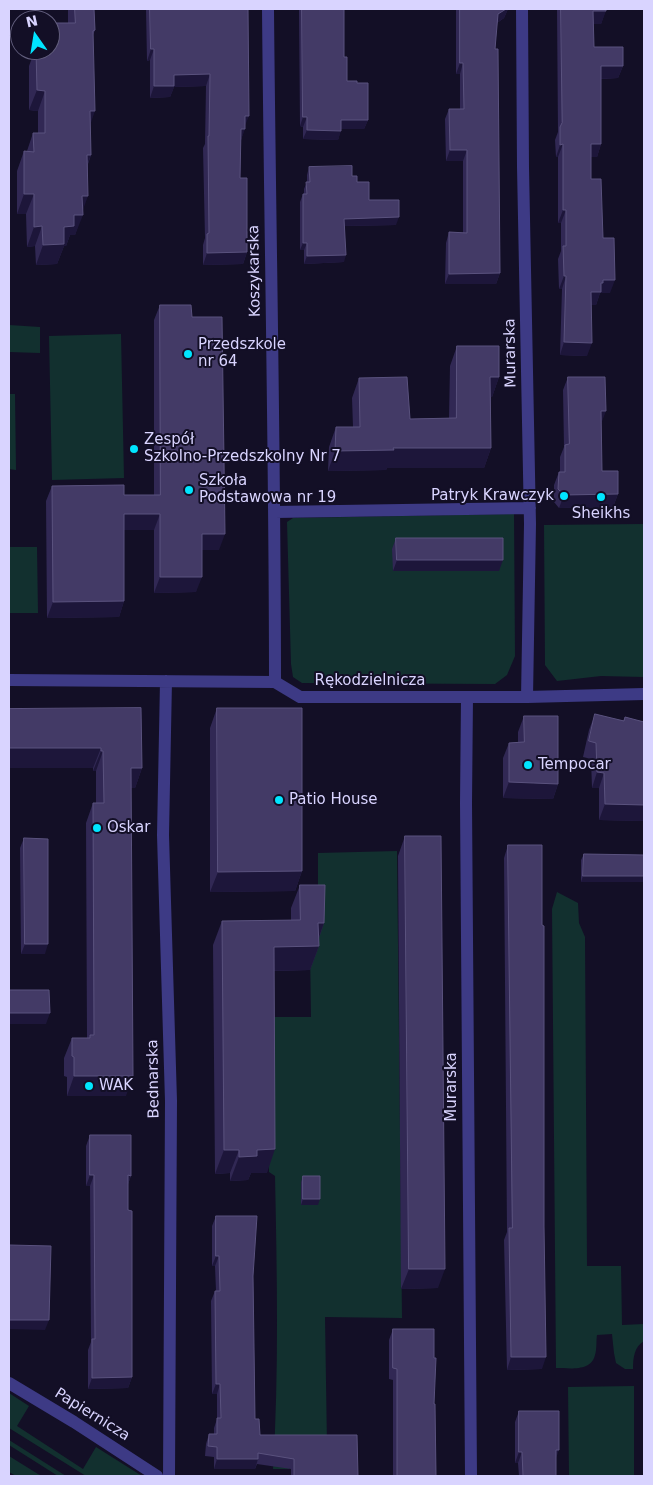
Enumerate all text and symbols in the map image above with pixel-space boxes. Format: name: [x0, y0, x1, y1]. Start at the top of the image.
north arrow: [10, 10, 60, 60]
text: N: [24, 12, 39, 30]
street label: Koszykarska: [245, 225, 265, 317]
street label: Murarska: [501, 318, 521, 388]
place label: Przedszkole nr 64: [198, 336, 286, 371]
marker: Przedszkole nr 64: [182, 348, 194, 360]
place label: Zespół Szkolno-Przedszkolny Nr 7: [144, 431, 341, 466]
marker: Zespół Szkolno-Przedszkolny Nr 7: [128, 443, 140, 455]
place label: Szkoła Podstawowa nr 19: [199, 472, 336, 507]
marker: Szkoła Podstawowa nr 19: [183, 484, 195, 496]
place label: Patryk Krawczyk: [431, 487, 554, 505]
marker: Patryk Krawczyk: [558, 490, 570, 502]
marker: Sheikhs: [595, 491, 607, 503]
place label: Sheikhs: [572, 505, 630, 523]
street label: Rękodzielnicza: [315, 672, 425, 690]
place label: Tempocar: [538, 756, 611, 774]
marker: Tempocar: [522, 759, 534, 771]
place label: Patio House: [289, 791, 378, 809]
marker: Patio House: [273, 794, 285, 806]
place label: Oskar: [107, 819, 150, 837]
marker: Oskar: [91, 822, 103, 834]
street label: Bednarska: [144, 1039, 164, 1119]
street label: Murarska: [443, 1052, 461, 1122]
place label: WAK: [99, 1077, 133, 1095]
marker: WAK: [83, 1080, 95, 1092]
street label: Papiernicza: [51, 1385, 133, 1445]

